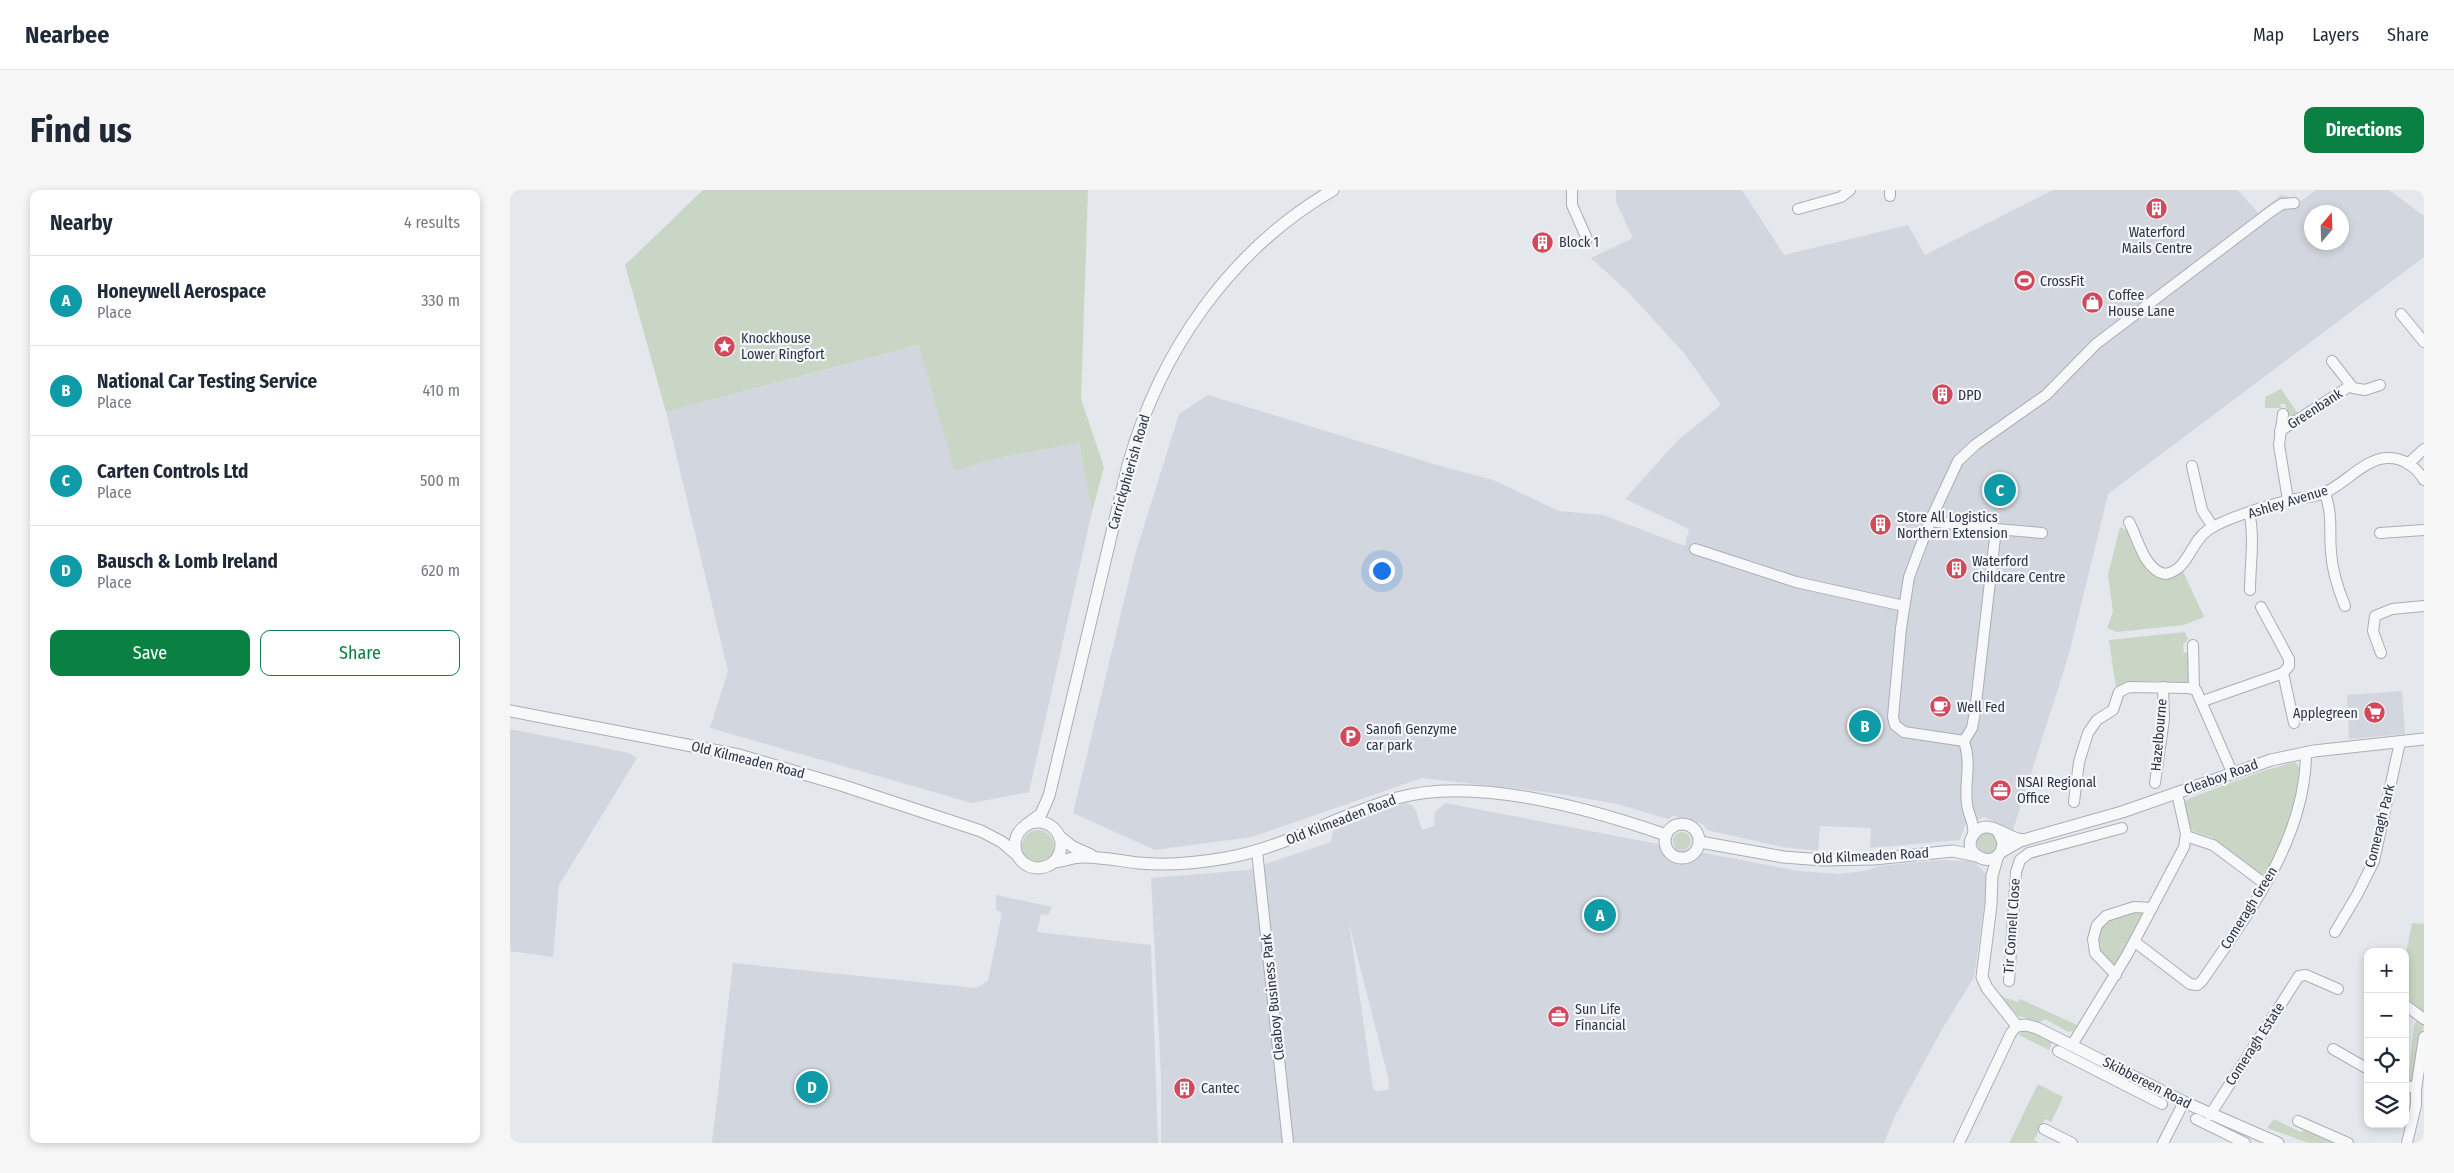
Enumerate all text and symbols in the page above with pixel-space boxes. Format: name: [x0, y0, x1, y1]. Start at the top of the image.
text: Nearbee: [25, 21, 109, 49]
text: Map: [2253, 24, 2284, 46]
text: Layers: [2312, 24, 2359, 46]
text: Share: [2387, 24, 2429, 46]
button: Directions: [2304, 107, 2424, 153]
text: Find us: [30, 109, 132, 151]
building icon: Waterford Mails Centre: [2145, 197, 2169, 221]
north arrow: [2304, 205, 2349, 250]
text: Nearby: [50, 210, 112, 236]
text: 4 results: [404, 213, 460, 232]
place label: Waterford Mails Centre: [2122, 224, 2192, 257]
building icon: Block 1: [1531, 230, 1555, 254]
place label: Block 1: [1559, 234, 1599, 251]
sports icon: CrossFit: [2012, 269, 2036, 293]
place label: CrossFit: [2040, 273, 2085, 290]
text: Honeywell Aerospace: [97, 280, 266, 303]
place label: Coffee House Lane: [2108, 287, 2175, 320]
text: A: [62, 291, 70, 310]
text: 330 m: [421, 291, 460, 310]
shop icon: Coffee House Lane: [2080, 291, 2104, 315]
text: Place: [97, 303, 132, 322]
place label: Knockhouse Lower Ringfort: [741, 330, 825, 363]
place icon: Knockhouse Lower Ringfort: [713, 334, 737, 358]
text: National Car Testing Service: [97, 370, 317, 393]
text: B: [62, 381, 70, 400]
text: 410 m: [422, 381, 460, 400]
building icon: DPD: [1930, 383, 1954, 407]
street label: Greenbank: [2284, 385, 2346, 433]
place label: DPD: [1958, 387, 1982, 404]
text: Place: [97, 393, 132, 412]
street label: Carrickphierish Road: [1104, 412, 1154, 532]
text: Carten Controls Ltd: [97, 460, 248, 483]
text: C: [62, 471, 70, 490]
text: 500 m: [420, 471, 460, 490]
pin: C: [1984, 471, 2016, 509]
street label: Ashley Avenue: [2246, 482, 2330, 522]
text: Place: [97, 483, 132, 502]
place label: Store All Logistics Northern Extension: [1897, 509, 2008, 542]
building icon: Store All Logistics Northern Extension: [1869, 513, 1893, 537]
text: Bausch & Lomb Ireland: [97, 550, 278, 573]
place label: Waterford Childcare Centre: [1972, 553, 2066, 586]
building icon: Waterford Childcare Centre: [1944, 557, 1968, 581]
your location: [1369, 558, 1395, 584]
text: D: [61, 561, 71, 580]
text: 620 m: [421, 561, 460, 580]
text: Place: [97, 573, 132, 592]
button: Save: [50, 630, 250, 676]
button: Share: [260, 630, 460, 676]
cafe icon: Well Fed: [1929, 695, 1953, 719]
street label: Hazelbourne: [2147, 698, 2171, 772]
place label: Well Fed: [1957, 699, 2005, 716]
supermarket icon: Applegreen: [2362, 701, 2386, 725]
place label: Applegreen: [2293, 705, 2358, 722]
pin: B: [1849, 707, 1881, 745]
place label: Sanofi Genzyme car park: [1366, 721, 1457, 754]
parking icon: Sanofi Genzyme car park: [1338, 725, 1362, 749]
street label: Old Kilmeaden Road: [689, 738, 807, 782]
street label: Cleaboy Road: [2182, 756, 2260, 798]
place label: NSAI Regional Office: [2017, 774, 2097, 807]
office icon: NSAI Regional Office: [1989, 778, 2013, 802]
street label: Comeragh Park: [2361, 782, 2399, 869]
street label: Old Kilmeaden Road: [1284, 791, 1398, 849]
street label: Old Kilmeaden Road: [1812, 844, 1930, 868]
street label: Comeragh Green: [2217, 864, 2281, 952]
street label: Tir Connell Close: [2000, 878, 2024, 974]
pin: A: [1584, 896, 1616, 934]
street label: Cleaboy Business Park: [1258, 932, 1288, 1061]
map controls: [2364, 948, 2409, 1128]
button: +: [2364, 948, 2409, 993]
button: −: [2364, 993, 2409, 1038]
street label: Comeragh Estate: [2222, 999, 2288, 1089]
place label: Sun Life Financial: [1575, 1001, 1626, 1034]
office icon: Sun Life Financial: [1547, 1005, 1571, 1029]
button: locate: [2364, 1038, 2409, 1083]
street label: Skibbereen Road: [2100, 1053, 2194, 1113]
pin: D: [796, 1068, 828, 1106]
building icon: Cantec: [1173, 1076, 1197, 1100]
place label: Cantec: [1201, 1080, 1240, 1097]
button: layers: [2364, 1083, 2409, 1128]

